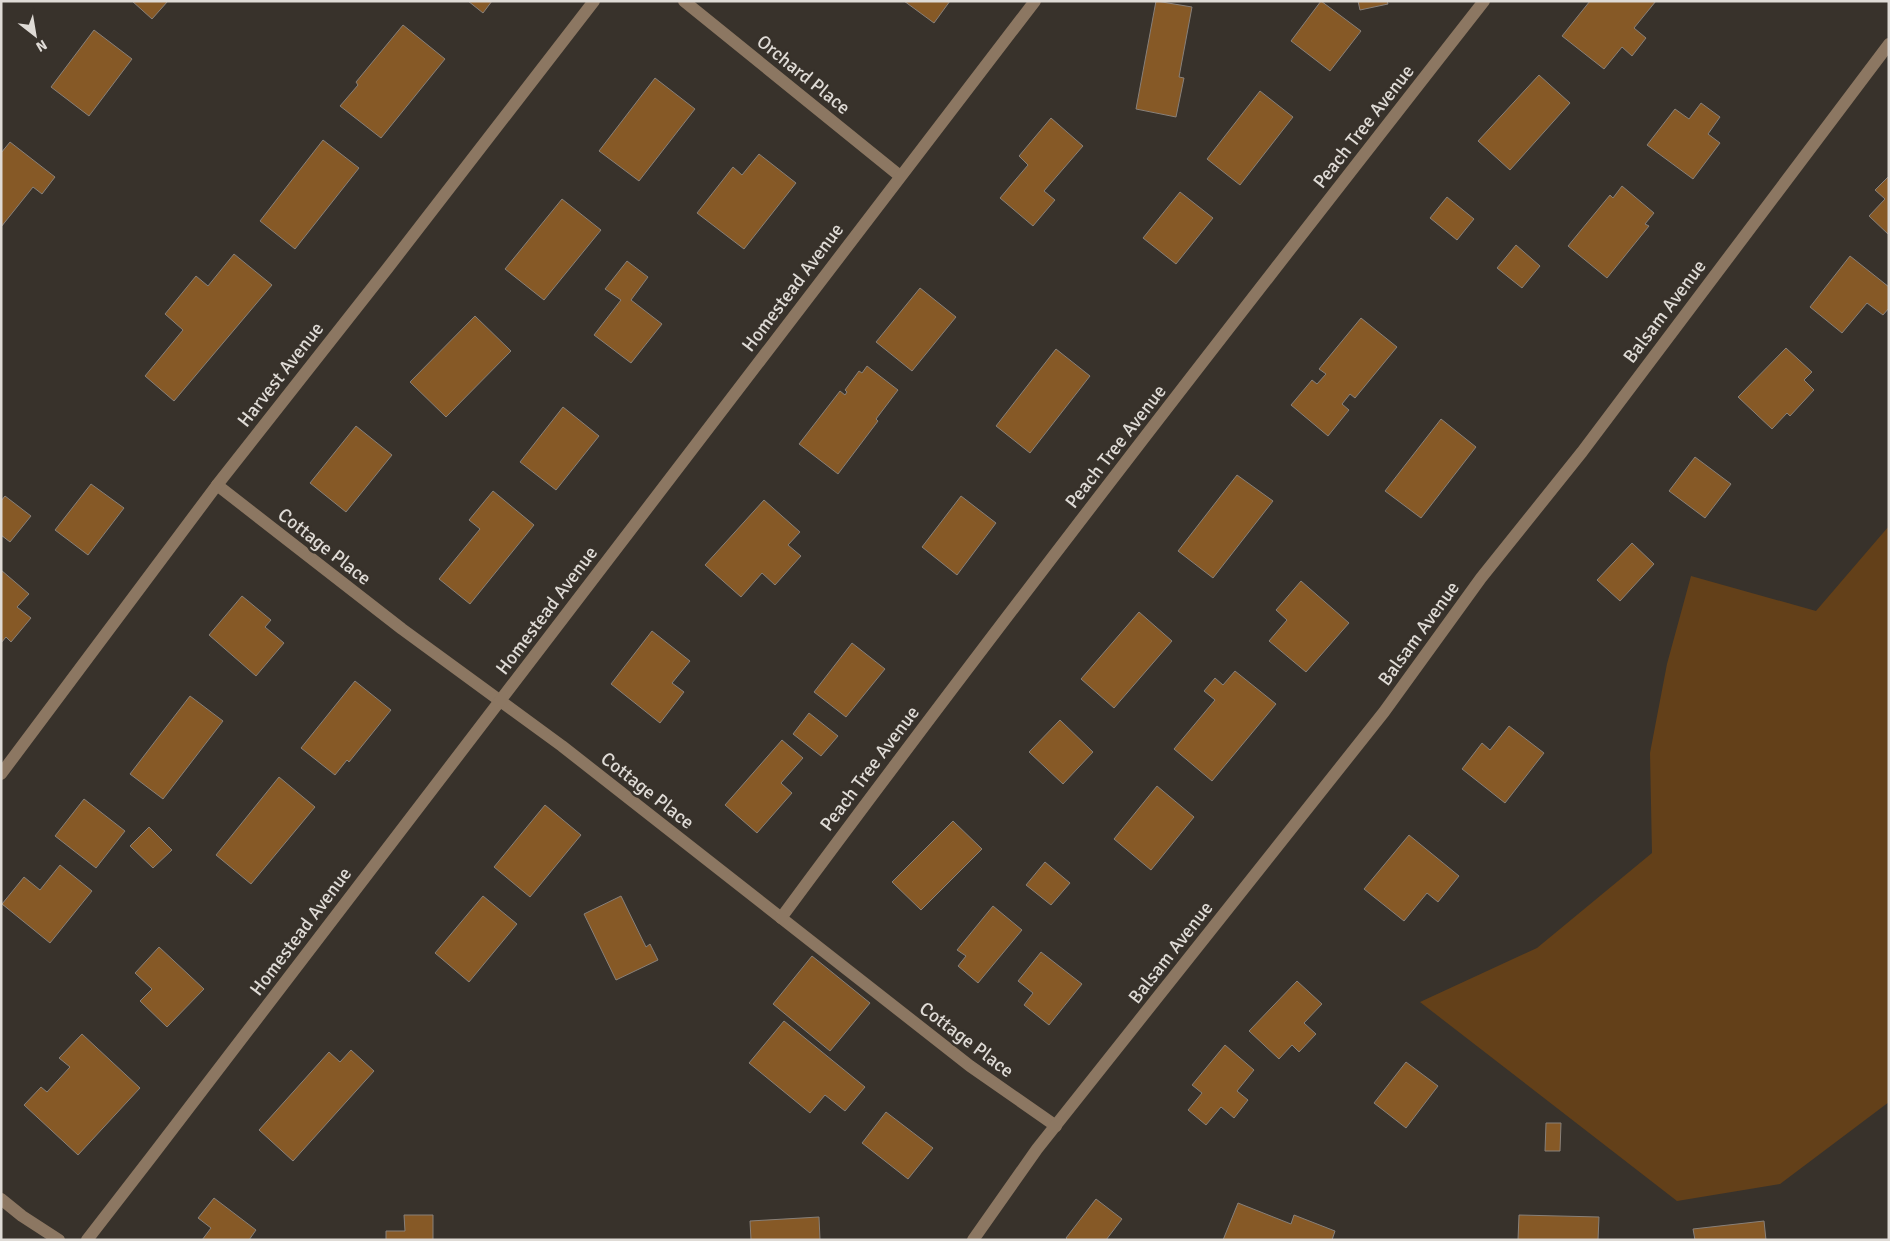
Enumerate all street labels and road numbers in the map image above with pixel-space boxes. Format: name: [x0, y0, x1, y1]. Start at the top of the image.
street label: Orchard Place: [752, 30, 855, 120]
street label: Peach Tree Avenue: [1308, 60, 1420, 193]
street label: Homestead Avenue: [737, 219, 849, 357]
street label: Balsam Avenue: [1618, 255, 1712, 368]
street label: Harvest Avenue: [232, 317, 329, 432]
street label: Peach Tree Avenue: [1060, 380, 1172, 513]
street label: Cottage Place: [273, 503, 376, 591]
street label: Homestead Avenue: [491, 542, 603, 680]
street label: Balsam Avenue: [1373, 577, 1465, 691]
street label: Peach Tree Avenue: [815, 701, 925, 836]
street label: Cottage Place: [596, 747, 699, 835]
street label: Homestead Avenue: [245, 863, 357, 1001]
street label: Balsam Avenue: [1123, 897, 1218, 1009]
street label: Cottage Place: [914, 997, 1018, 1083]

